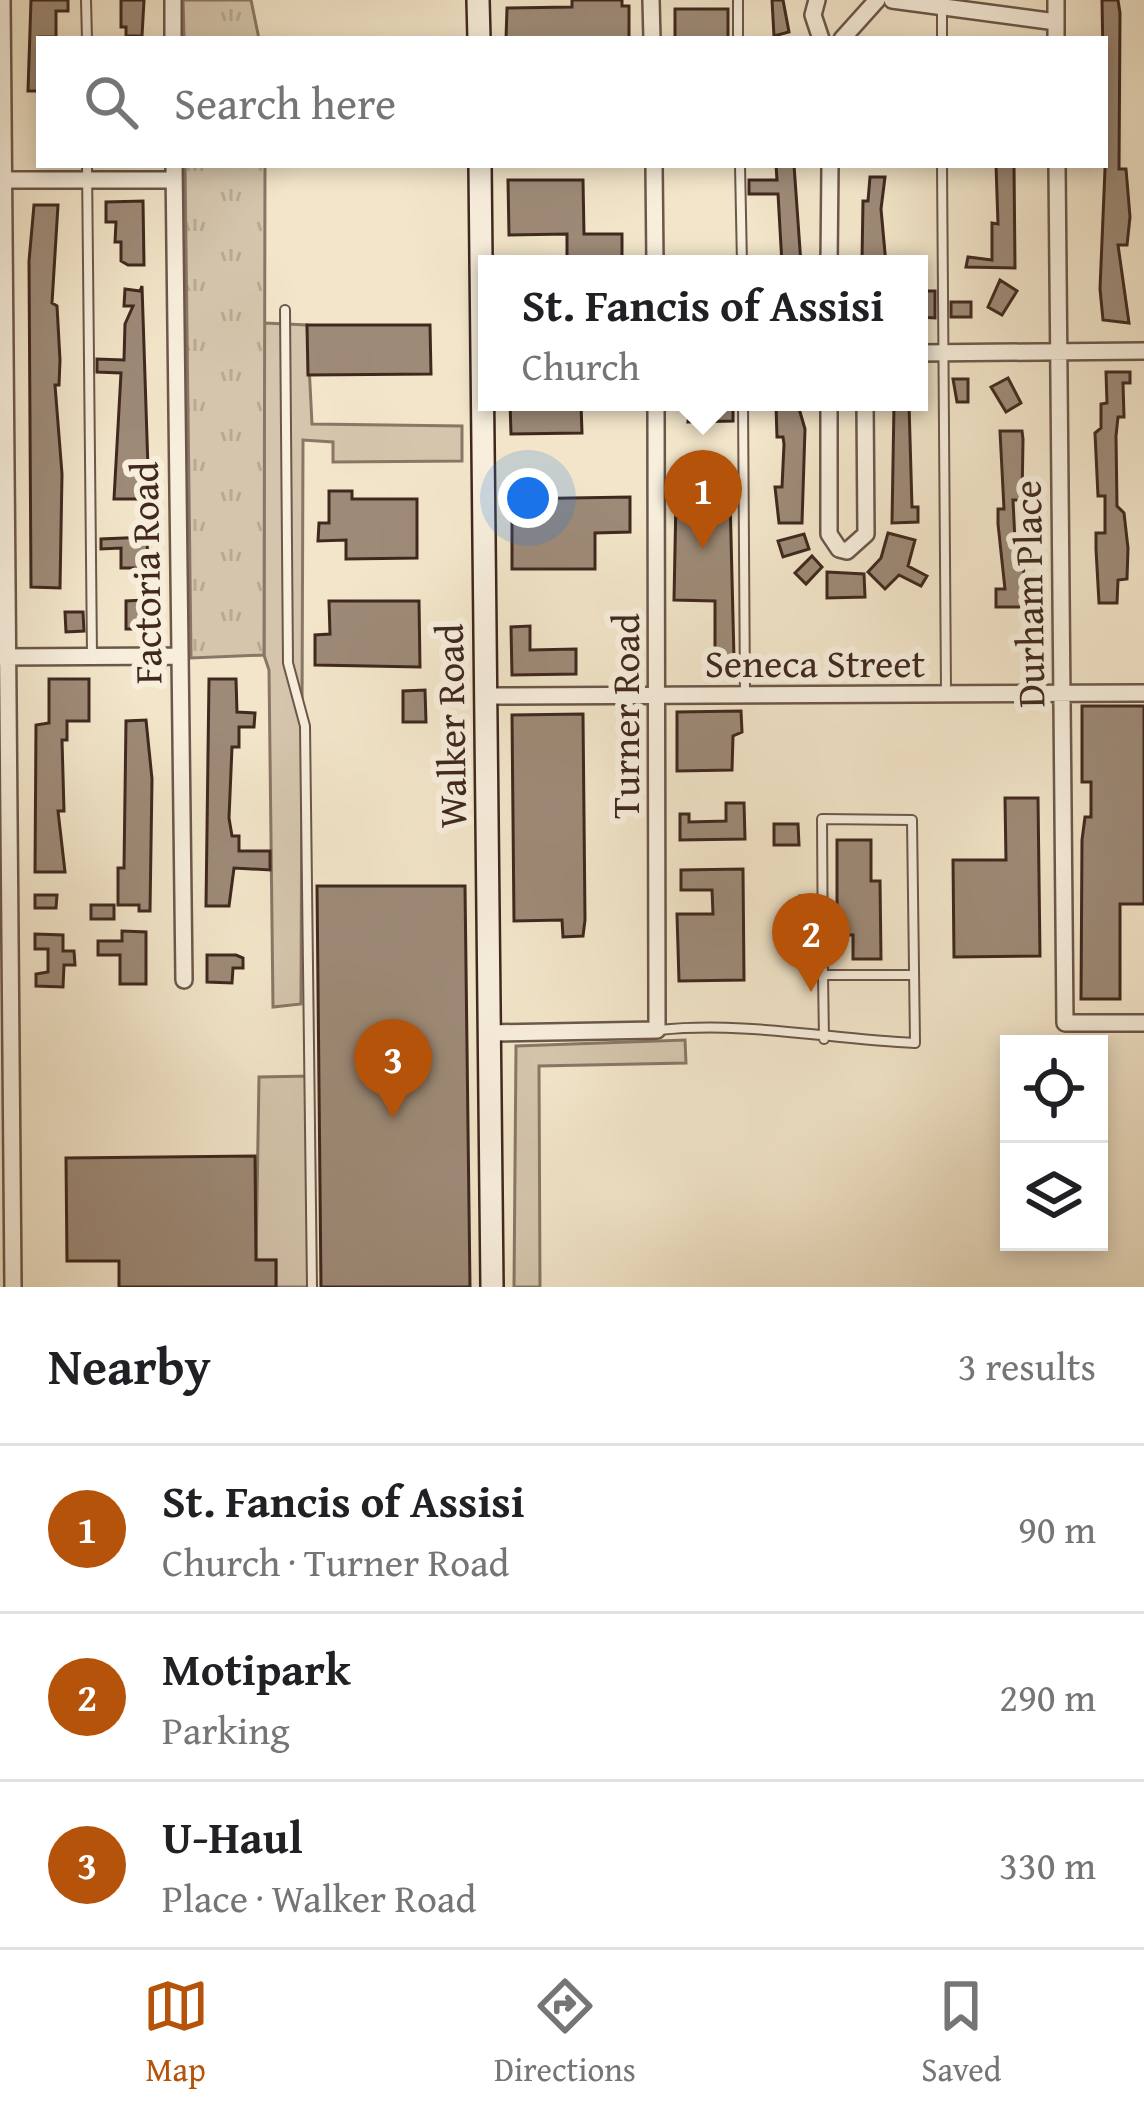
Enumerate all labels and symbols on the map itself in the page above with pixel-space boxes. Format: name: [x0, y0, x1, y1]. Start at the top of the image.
pin: 1: [664, 450, 742, 549]
street label: Factoria Road: [115, 461, 175, 685]
your location: [498, 468, 558, 528]
street label: Durham Place: [998, 480, 1058, 708]
street label: Turner Road: [596, 613, 653, 819]
street label: Walker Road: [420, 623, 480, 829]
street label: Seneca Street: [705, 634, 925, 691]
pin: 2: [772, 893, 850, 992]
pin: 3: [354, 1019, 432, 1118]

